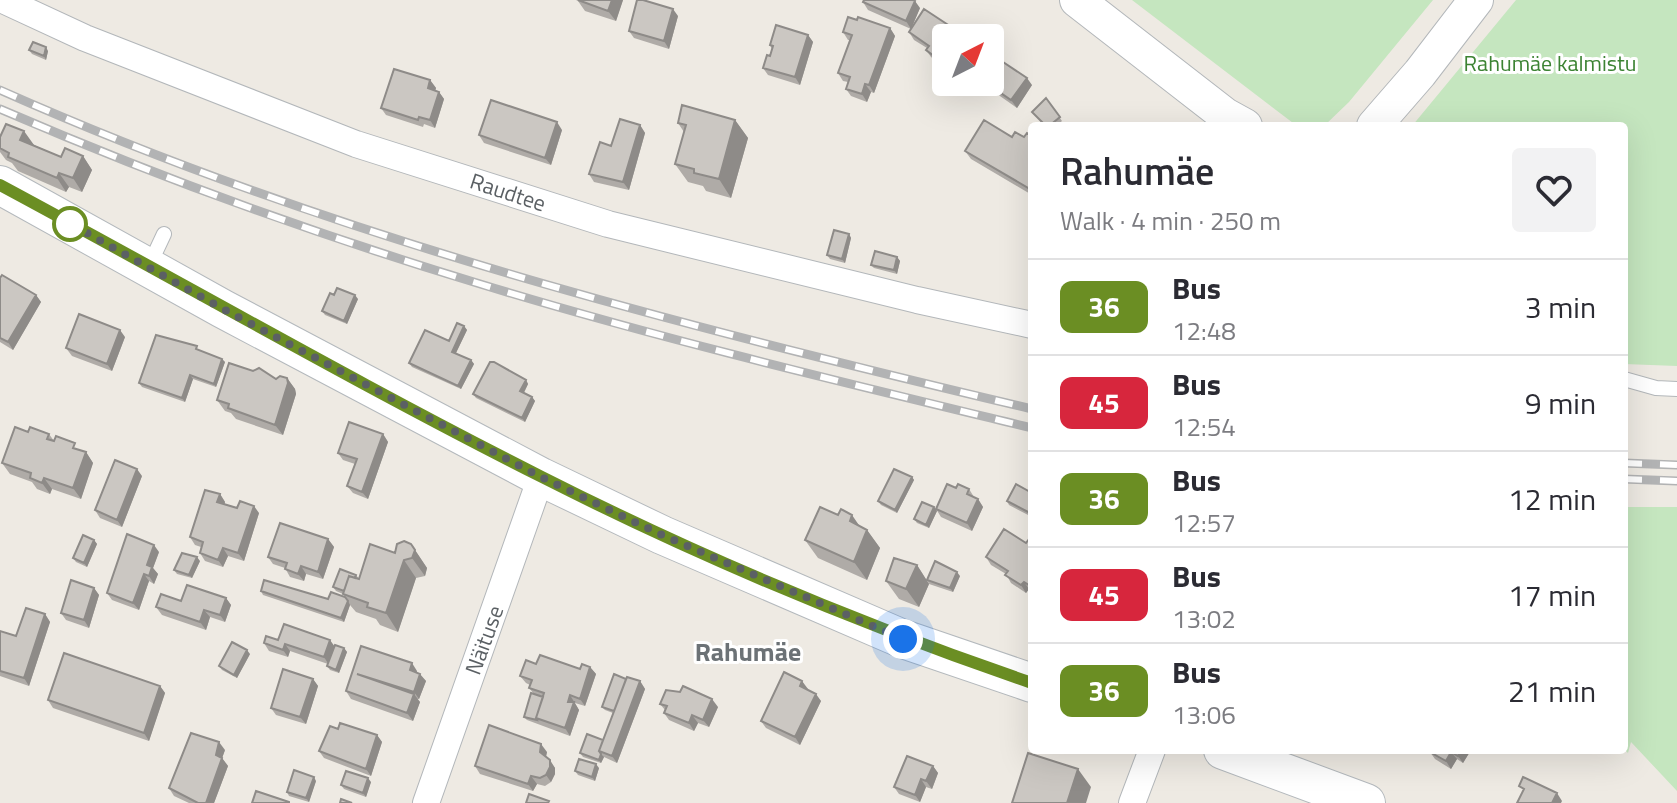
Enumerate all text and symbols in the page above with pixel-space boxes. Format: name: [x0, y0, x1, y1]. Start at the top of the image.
north arrow: [932, 24, 1004, 96]
map controls: [932, 24, 1004, 96]
park label: Rahumäe kalmistu: [1464, 46, 1636, 80]
text: Rahumäe: [1060, 142, 1214, 200]
button: heart: [1512, 148, 1596, 232]
street label: Raudtee: [466, 164, 550, 220]
text: Walk · 4 min · 250 m: [1060, 201, 1281, 240]
unlabelled marker: [53, 207, 87, 241]
text: Bus: [1172, 265, 1221, 311]
text: 3 min: [1525, 284, 1596, 330]
text: 36: [1088, 285, 1120, 328]
text: 12:48: [1172, 311, 1236, 350]
text: Bus: [1172, 361, 1221, 407]
text: 9 min: [1525, 380, 1596, 426]
text: 45: [1088, 381, 1120, 424]
text: 12:54: [1172, 407, 1236, 446]
text: Bus: [1172, 457, 1221, 503]
text: 12 min: [1508, 476, 1596, 522]
text: 36: [1088, 477, 1120, 520]
text: 12:57: [1172, 503, 1236, 542]
text: Bus: [1172, 553, 1221, 599]
text: 17 min: [1508, 572, 1596, 618]
text: 45: [1088, 573, 1120, 616]
text: 13:02: [1172, 599, 1236, 638]
street label: Näituse: [456, 601, 512, 679]
your location: [883, 619, 923, 659]
district label: Rahumäe: [695, 632, 801, 671]
text: Bus: [1172, 649, 1221, 695]
text: 21 min: [1508, 668, 1596, 714]
text: 36: [1088, 669, 1120, 712]
text: 13:06: [1172, 695, 1236, 734]

